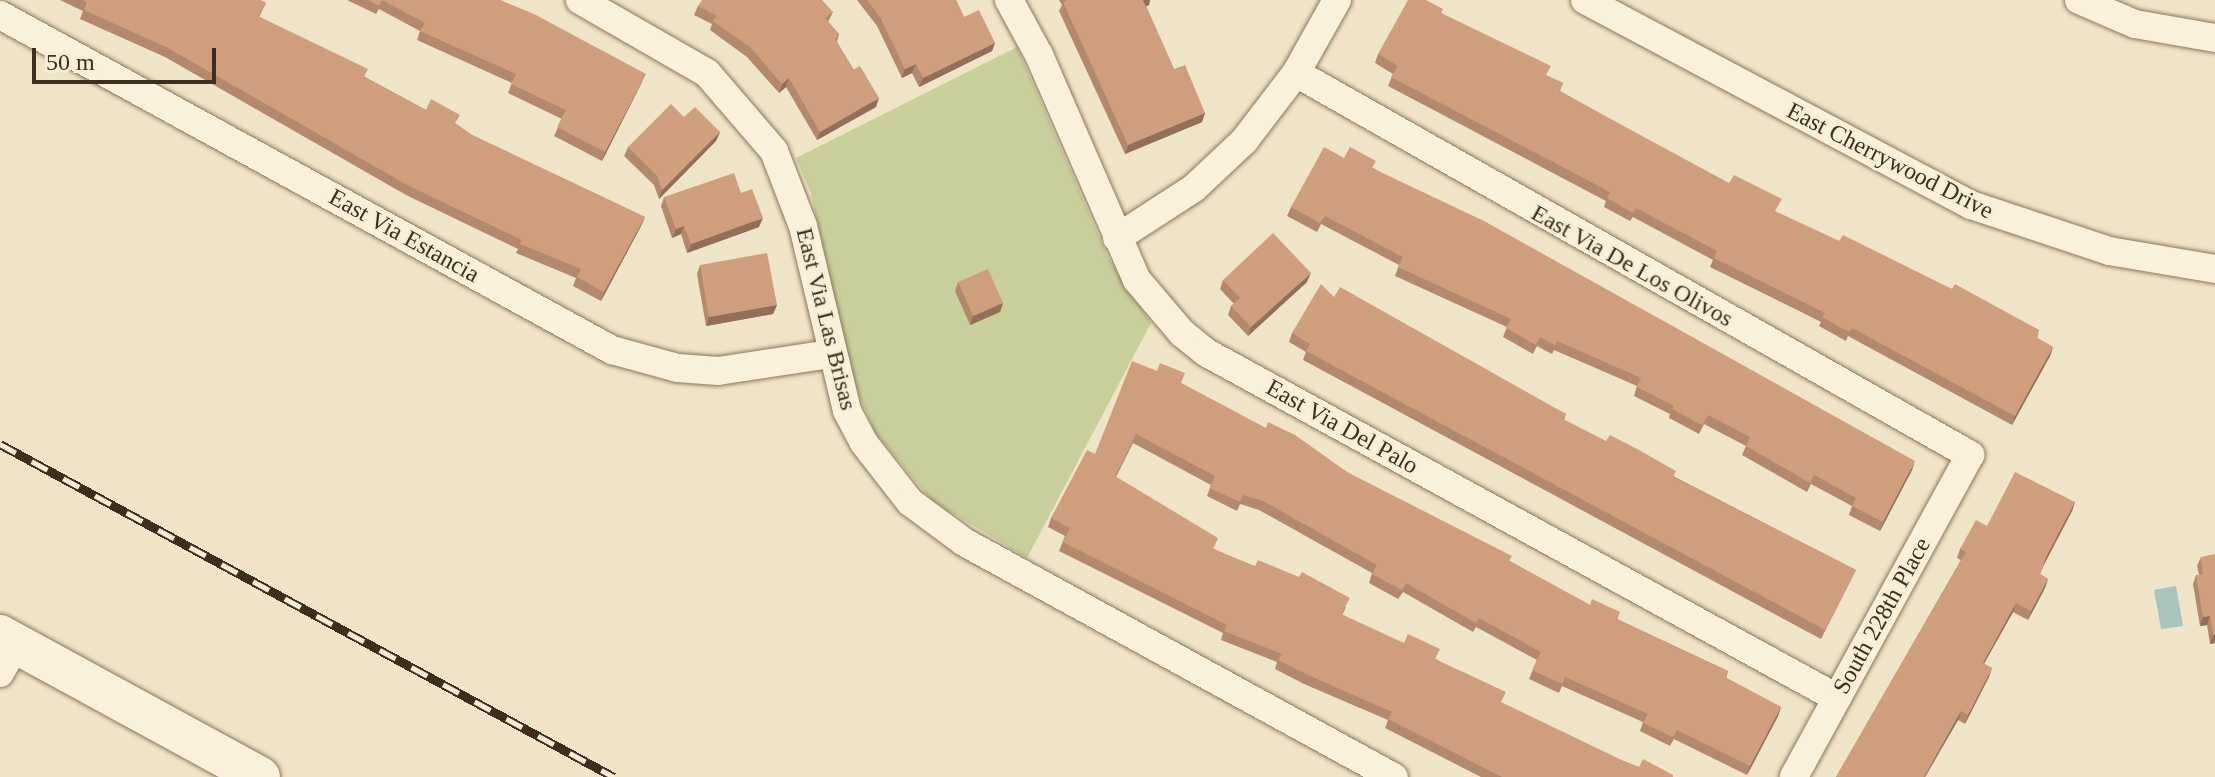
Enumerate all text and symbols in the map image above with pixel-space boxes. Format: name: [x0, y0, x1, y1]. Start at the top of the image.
scale bar: [36, 32, 220, 82]
text: 50 m: [46, 49, 95, 75]
street label: East Cherrywood Drive: [1782, 96, 1998, 226]
street label: East Via Estancia: [324, 183, 484, 289]
street label: East Via De Los Olivos: [1526, 198, 1738, 334]
street label: East Via Las Brisas: [789, 225, 863, 413]
street label: East Via Del Palo: [1261, 373, 1423, 481]
street label: South 228th Place: [1827, 533, 1937, 699]

